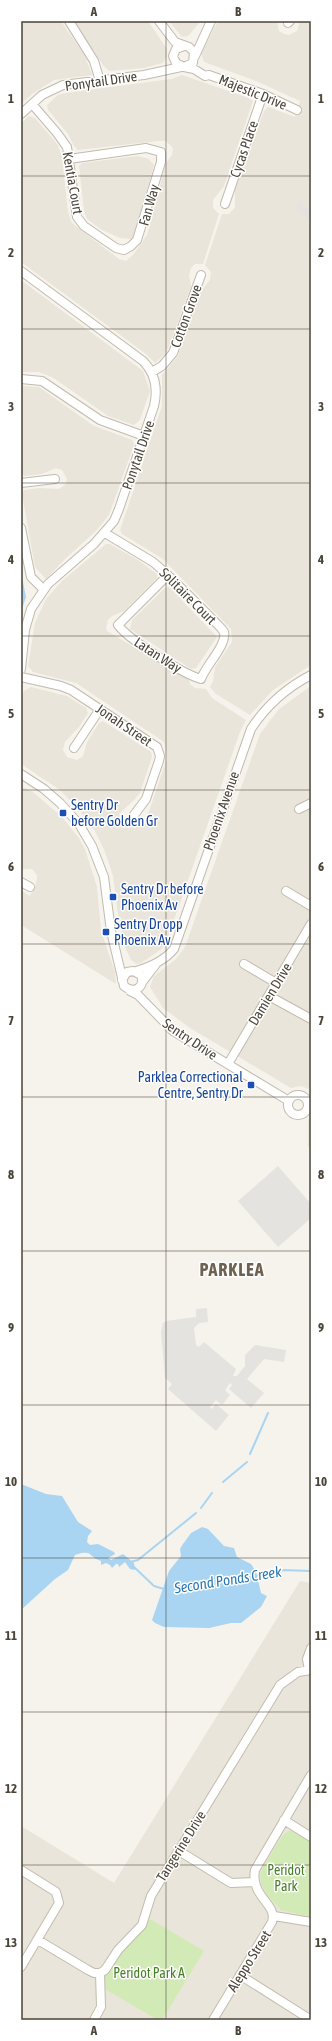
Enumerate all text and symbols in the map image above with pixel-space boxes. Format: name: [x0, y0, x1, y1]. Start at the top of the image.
text: A: [90, 4, 98, 19]
text: B: [235, 4, 242, 19]
street label: Ponytail Drive: [64, 68, 138, 94]
street label: Majestic Drive: [217, 71, 289, 113]
text: 1: [8, 91, 14, 106]
text: 1: [318, 91, 324, 106]
street label: Cycas Place: [227, 118, 261, 180]
street label: Kentia Court: [60, 151, 86, 215]
street label: Fan Way: [135, 182, 163, 228]
text: 2: [8, 245, 14, 260]
text: 2: [318, 245, 324, 260]
street label: Cotton Grove: [167, 282, 205, 350]
text: 3: [8, 399, 14, 414]
text: 3: [318, 399, 324, 414]
street label: Ponytail Drive: [119, 418, 157, 492]
text: 4: [7, 552, 14, 567]
text: 4: [317, 552, 324, 567]
street label: Solitaire Court: [156, 564, 220, 628]
street label: Latan Way: [131, 634, 185, 676]
street label: Jonah Street: [93, 701, 155, 749]
text: 5: [8, 706, 14, 721]
text: 5: [318, 706, 324, 721]
street label: Phoenix Avenue: [200, 769, 242, 853]
place label: Sentry Dr before Golden Gr: [71, 797, 159, 829]
marker: Sentry Dr before Golden Gr: [58, 808, 68, 818]
text: 6: [8, 859, 14, 874]
text: 6: [318, 859, 324, 874]
place label: Sentry Dr before Phoenix Av: [121, 881, 204, 913]
marker: Sentry Dr before Phoenix Av: [108, 892, 118, 902]
place label: Sentry Dr opp Phoenix Av: [114, 916, 183, 948]
marker: Sentry Dr opp Phoenix Av: [101, 927, 111, 937]
street label: Damien Drive: [245, 960, 295, 1028]
text: 7: [8, 1013, 14, 1028]
text: 7: [318, 1013, 324, 1028]
street label: Sentry Drive: [160, 1015, 220, 1063]
place label: Parklea Correctional Centre, Sentry Dr: [138, 1069, 244, 1101]
marker: Parklea Correctional Centre, Sentry Dr: [246, 1080, 256, 1090]
text: 8: [8, 1167, 14, 1182]
text: 8: [318, 1167, 324, 1182]
district label: PARKLEA: [199, 1259, 265, 1280]
text: 9: [8, 1320, 14, 1335]
text: 9: [318, 1320, 324, 1335]
text: 10: [5, 1474, 17, 1489]
text: 10: [315, 1474, 327, 1489]
water label: Second Ponds Creek: [172, 1563, 283, 1597]
text: 11: [5, 1628, 17, 1643]
text: 11: [315, 1628, 327, 1643]
text: 12: [5, 1781, 17, 1796]
text: 12: [315, 1781, 327, 1796]
street label: Tangerine Drive: [153, 1808, 209, 1884]
park label: Peridot Park: [267, 1862, 305, 1894]
street label: Aleppo Street: [224, 1927, 274, 1995]
text: 13: [5, 1935, 17, 1950]
text: 13: [315, 1935, 327, 1950]
park label: Peridot Park A: [113, 1965, 185, 1981]
text: A: [90, 2023, 98, 2038]
text: B: [235, 2023, 242, 2038]

